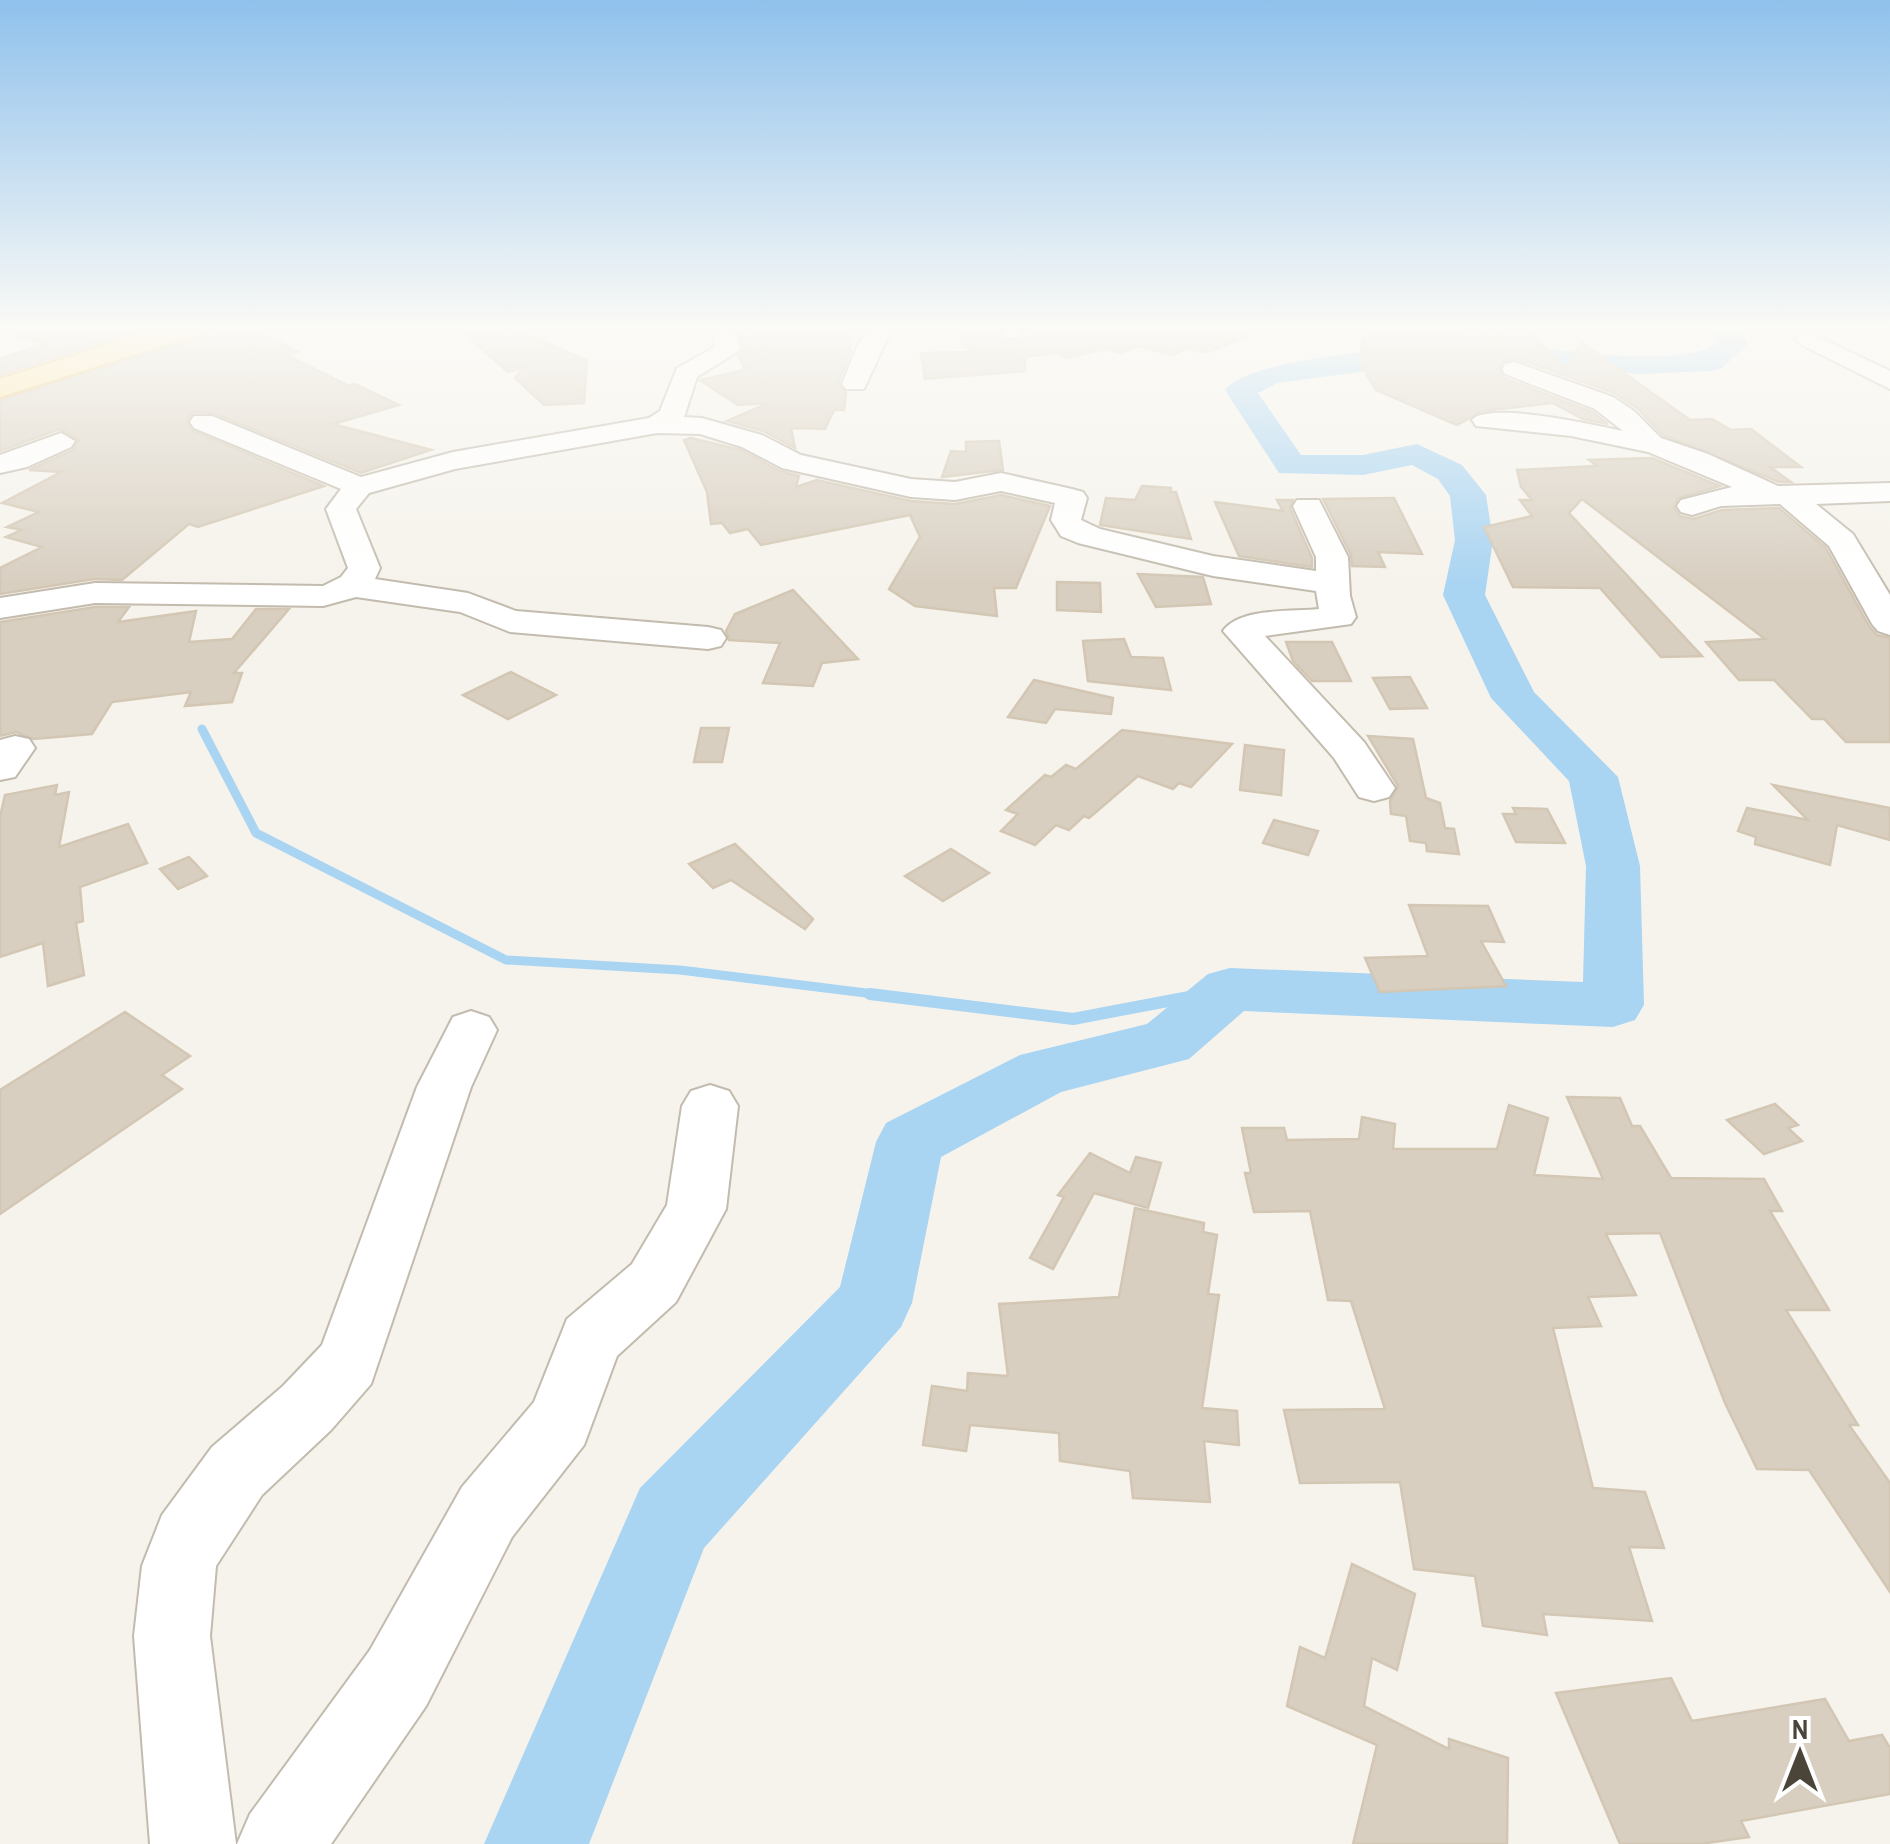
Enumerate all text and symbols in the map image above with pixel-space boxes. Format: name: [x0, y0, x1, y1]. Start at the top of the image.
north arrow: [1750, 1704, 1850, 1804]
text: N: [1792, 1710, 1808, 1748]

